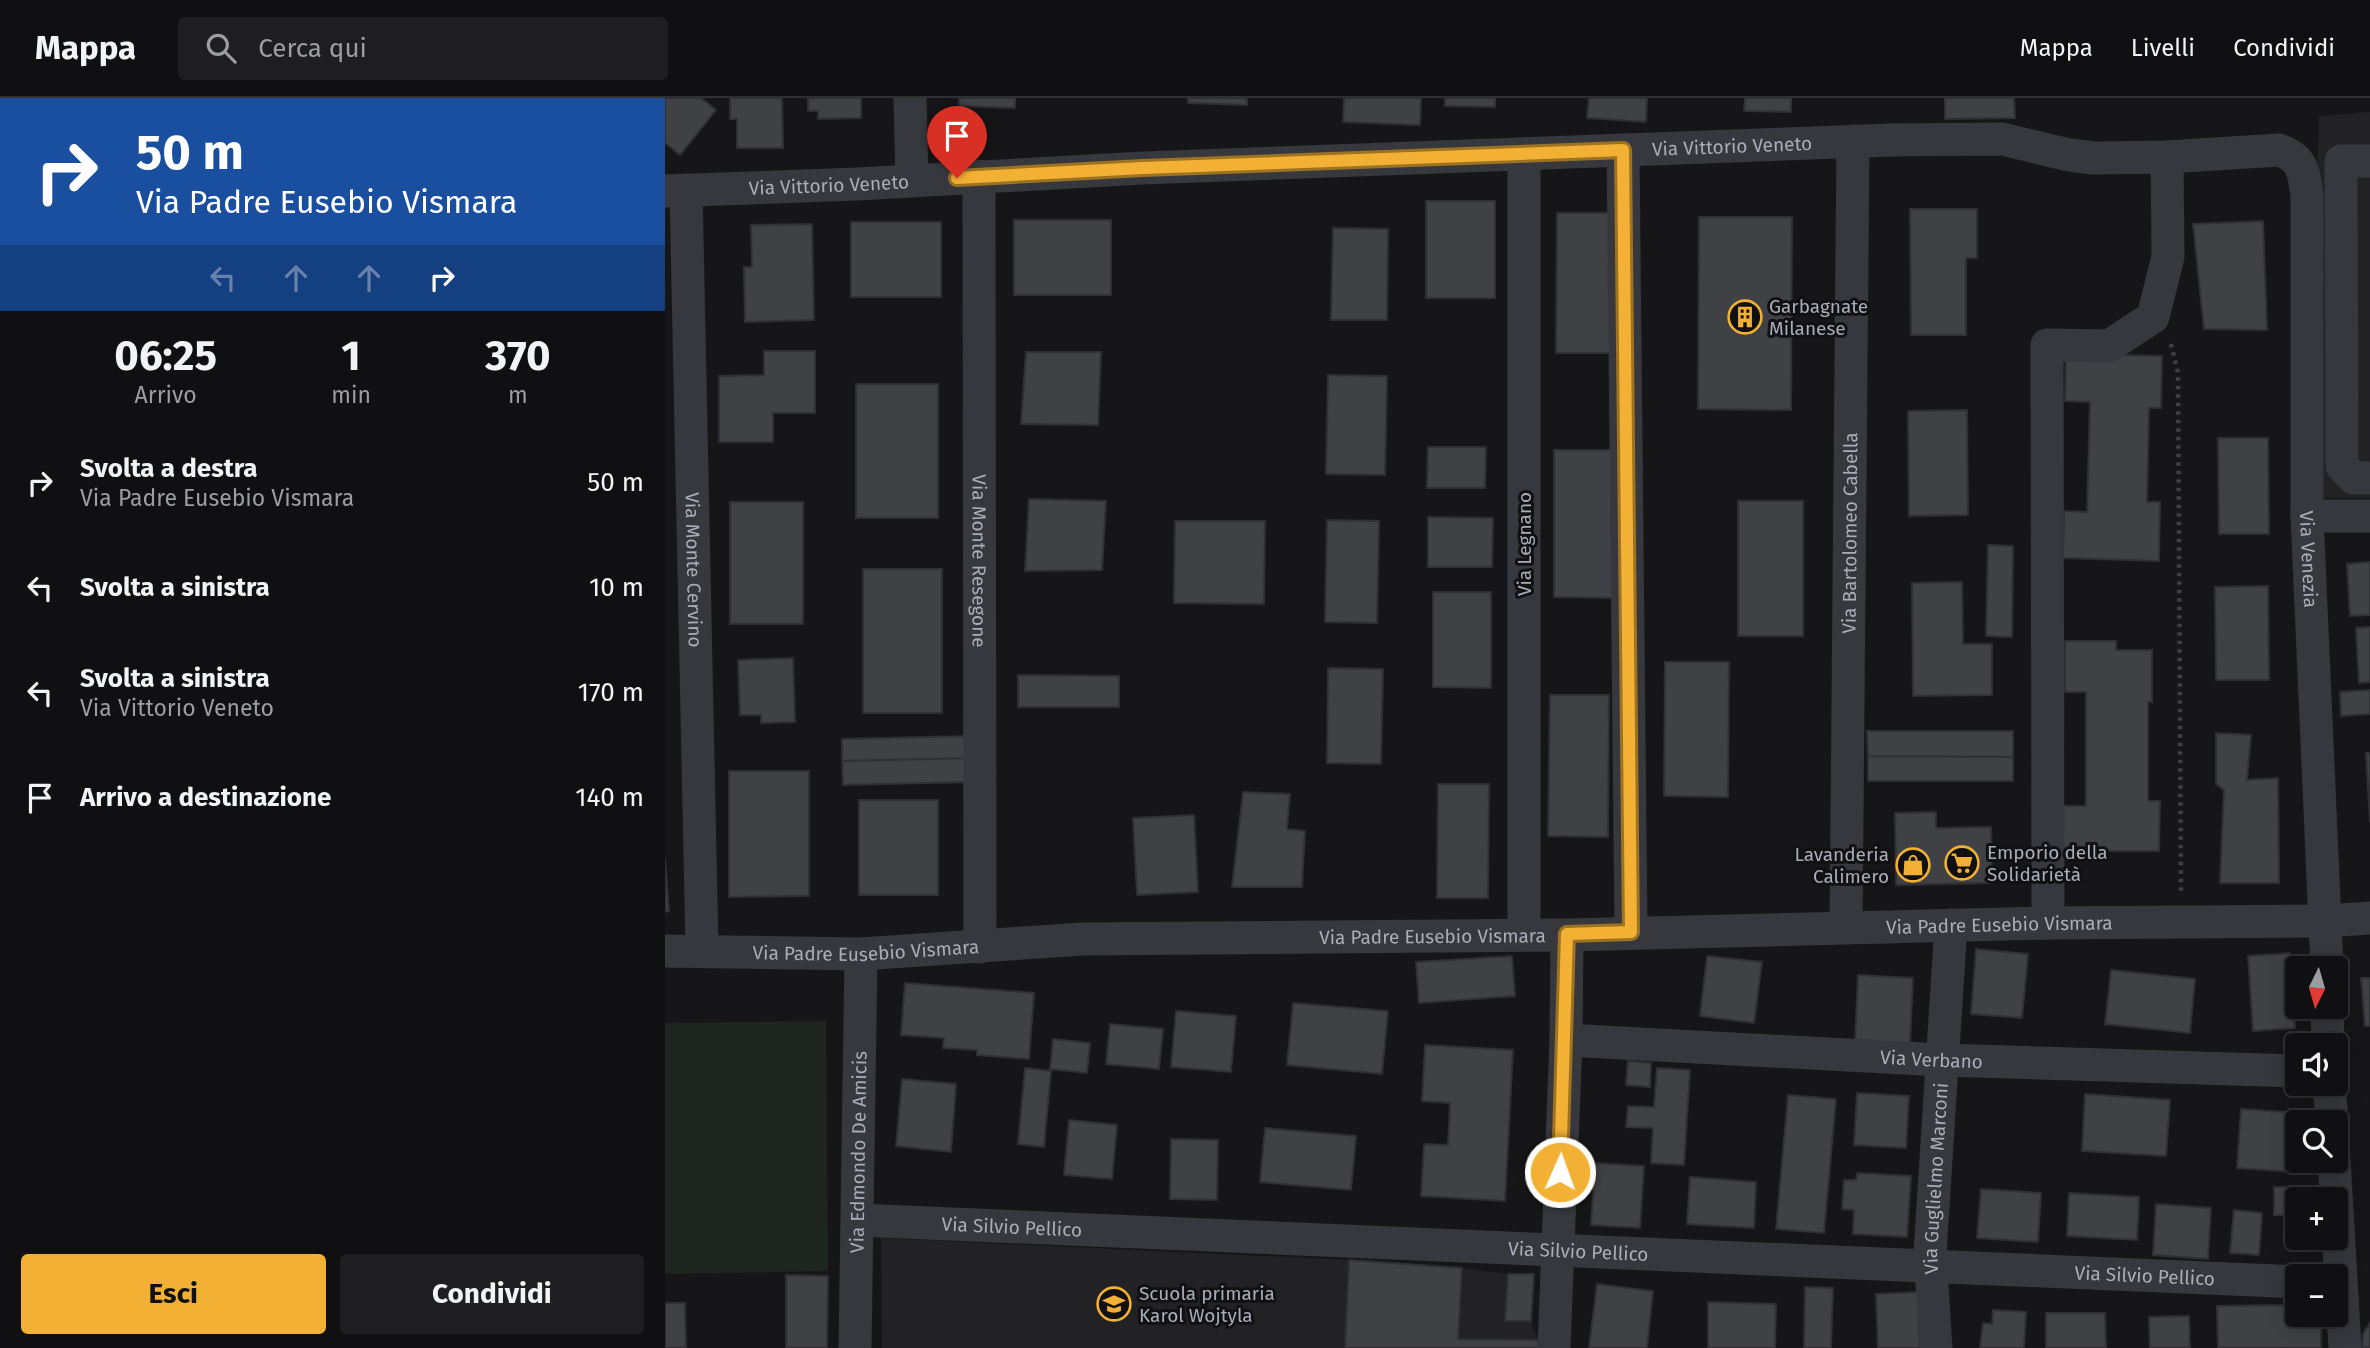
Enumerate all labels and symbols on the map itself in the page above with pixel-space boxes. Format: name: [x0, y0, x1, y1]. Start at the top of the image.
pin: [927, 106, 987, 178]
street label: Via Vittorio Veneto: [1651, 131, 1813, 160]
street label: Via Vittorio Veneto: [748, 170, 910, 199]
place label: Garbagnate Milanese: [1769, 295, 1868, 340]
building icon: Garbagnate Milanese: [1726, 298, 1764, 336]
street label: Via Bartolomeo Cabella: [1837, 432, 1862, 634]
street label: Via Monte Resegone: [968, 474, 991, 648]
street label: Via Monte Cervino: [681, 492, 707, 648]
street label: Via Legnano: [1513, 492, 1536, 596]
street label: Via Venezia: [2295, 510, 2323, 608]
place label: Emporio della Solidarietà: [1987, 841, 2108, 886]
place label: Lavanderia Calimero: [1794, 843, 1889, 888]
supermarket icon: Emporio della Solidarietà: [1943, 844, 1981, 882]
shop icon: Lavanderia Calimero: [1894, 846, 1932, 884]
street label: Via Padre Eusebio Vismara: [1886, 911, 2113, 939]
street label: Via Padre Eusebio Vismara: [1319, 924, 1546, 949]
street label: Via Padre Eusebio Vismara: [752, 935, 980, 966]
north arrow: [2285, 956, 2349, 1018]
street label: Via Verbano: [1880, 1045, 1983, 1073]
street label: Via Edmondo De Amicis: [845, 1051, 871, 1253]
street label: Via Guglielmo Marconi: [1918, 1082, 1952, 1275]
position arrow: [1523, 1135, 1597, 1209]
street label: Via Silvio Pellico: [941, 1212, 1083, 1241]
street label: Via Silvio Pellico: [1508, 1237, 1649, 1266]
street label: Via Silvio Pellico: [2074, 1261, 2215, 1290]
place label: Scuola primaria Karol Wojtyla: [1139, 1282, 1275, 1327]
school or university icon: Scuola primaria Karol Wojtyla: [1095, 1285, 1133, 1323]

